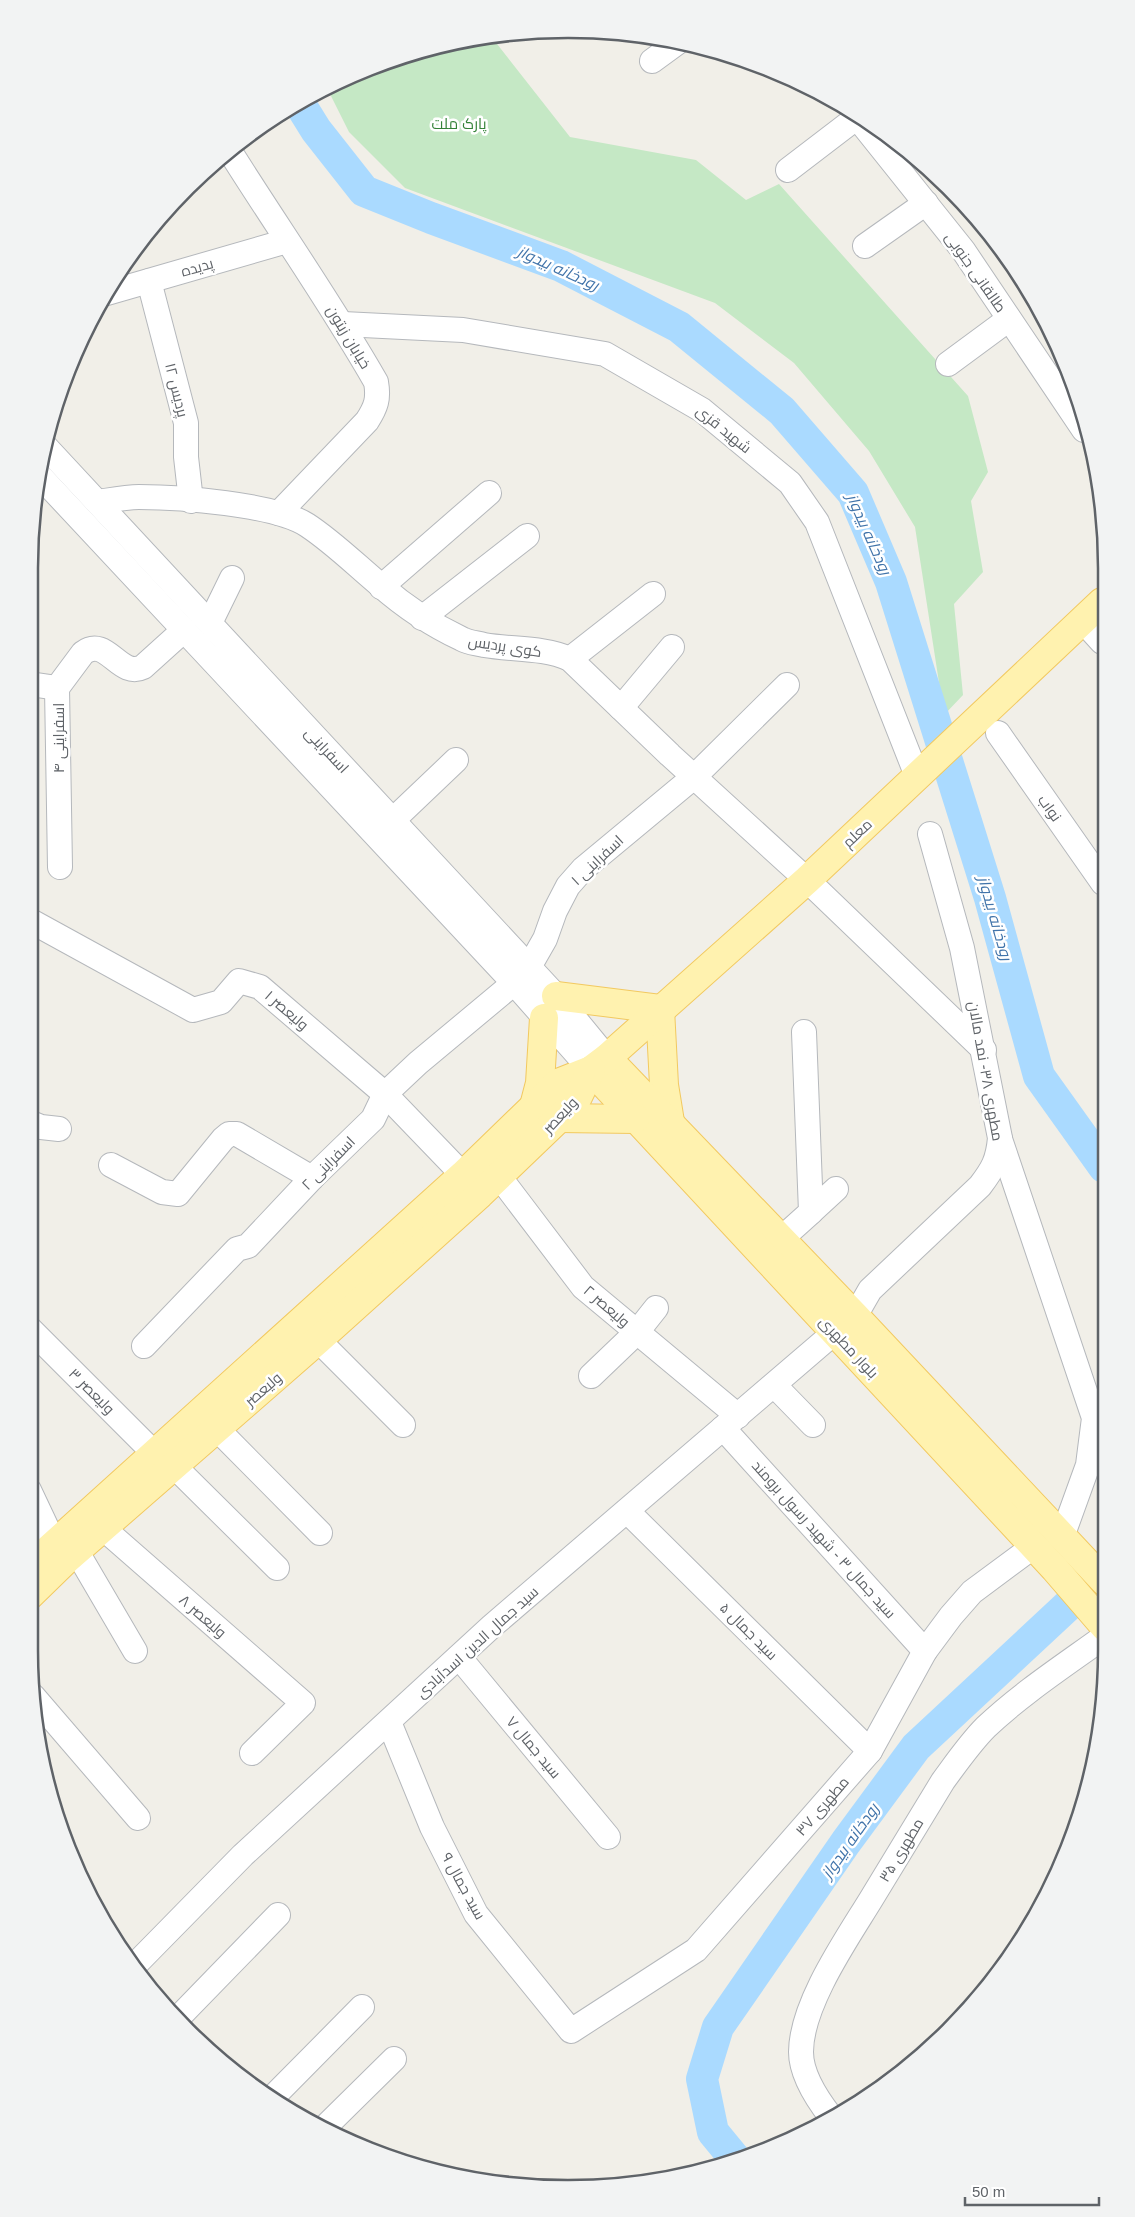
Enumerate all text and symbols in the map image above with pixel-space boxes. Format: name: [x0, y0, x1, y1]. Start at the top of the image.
park label: پارک ملت: [432, 115, 486, 134]
street label: طالقانی جنوبی: [940, 229, 1010, 316]
water label: رودخانه بیدواز: [513, 242, 603, 295]
street label: پدیده: [179, 254, 216, 282]
street label: خیابان زیتون: [322, 302, 375, 373]
street label: پردیس ۱۲: [160, 361, 192, 419]
street label: شهید قزی: [692, 402, 755, 458]
water label: رودخانه بیدواز: [842, 489, 895, 579]
street label: کوی پردیس: [467, 632, 543, 662]
street label: اسفراینی ۴: [50, 703, 69, 773]
street label: اسفراینی: [300, 724, 352, 778]
street label: نواب: [1034, 791, 1065, 825]
street label: معلم: [839, 815, 876, 852]
street label: اسفراینی ۱: [567, 832, 628, 890]
water label: رودخانه بیدواز: [973, 872, 1016, 964]
street label: ولیعصر ۱: [261, 987, 312, 1034]
street label: مطهری ۳۸- نمد مالان: [963, 1000, 1007, 1143]
street label: ولیعصر: [538, 1093, 582, 1138]
street label: اسفراینی ۲: [298, 1133, 360, 1195]
street label: ولیعصر ۲: [580, 1282, 633, 1331]
street label: بلوار مطهری: [815, 1313, 882, 1383]
street label: ولیعصر ۳: [65, 1365, 118, 1418]
street label: ولیعصر: [240, 1368, 285, 1411]
street label: سید جمال ۳ - شهید رسول برومند: [747, 1457, 899, 1623]
street label: سید جمال الدین اسدآبادی: [412, 1583, 543, 1703]
street label: ولیعصر ۸: [175, 1591, 230, 1642]
street label: سید جمال ۵: [716, 1599, 781, 1664]
street label: سید جمال ۷: [502, 1713, 565, 1782]
street label: مطهری ۳۷: [792, 1773, 854, 1840]
water label: رودخانه بیدواز: [817, 1799, 884, 1884]
street label: مطهری ۳۵: [875, 1815, 928, 1886]
street label: سید جمال ۹: [438, 1850, 489, 1923]
scale bar: [965, 2174, 1099, 2206]
text: 50 m: [972, 2183, 1005, 2200]

